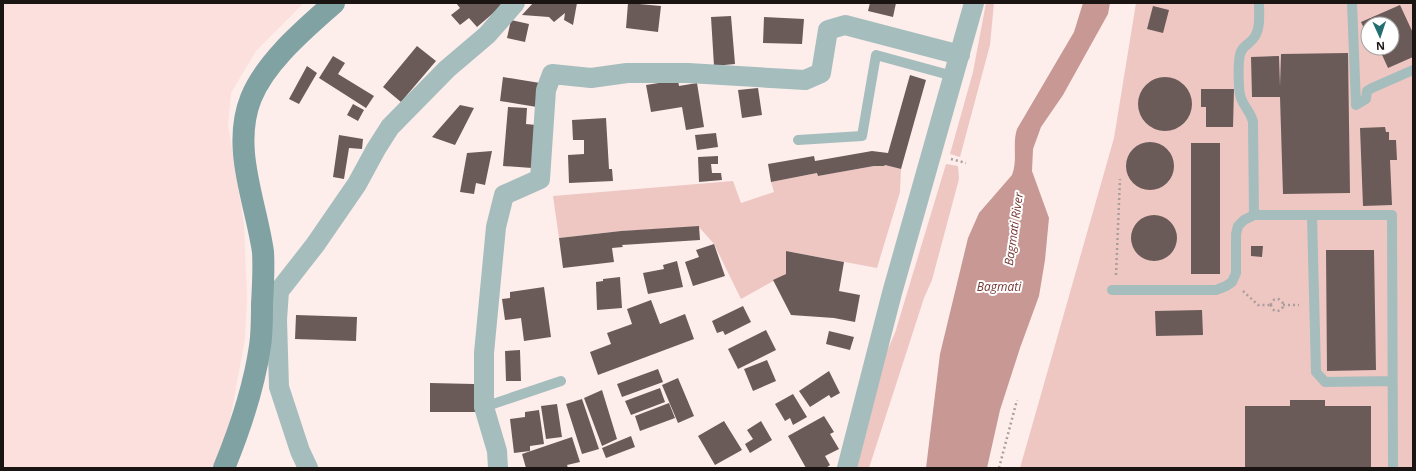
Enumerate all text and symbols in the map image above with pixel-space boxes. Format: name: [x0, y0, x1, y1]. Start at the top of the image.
north arrow: [1360, 16, 1400, 56]
text: N: [1376, 39, 1385, 54]
water label: Bagmati River: [1000, 190, 1027, 267]
water label: Bagmati: [977, 278, 1022, 295]

